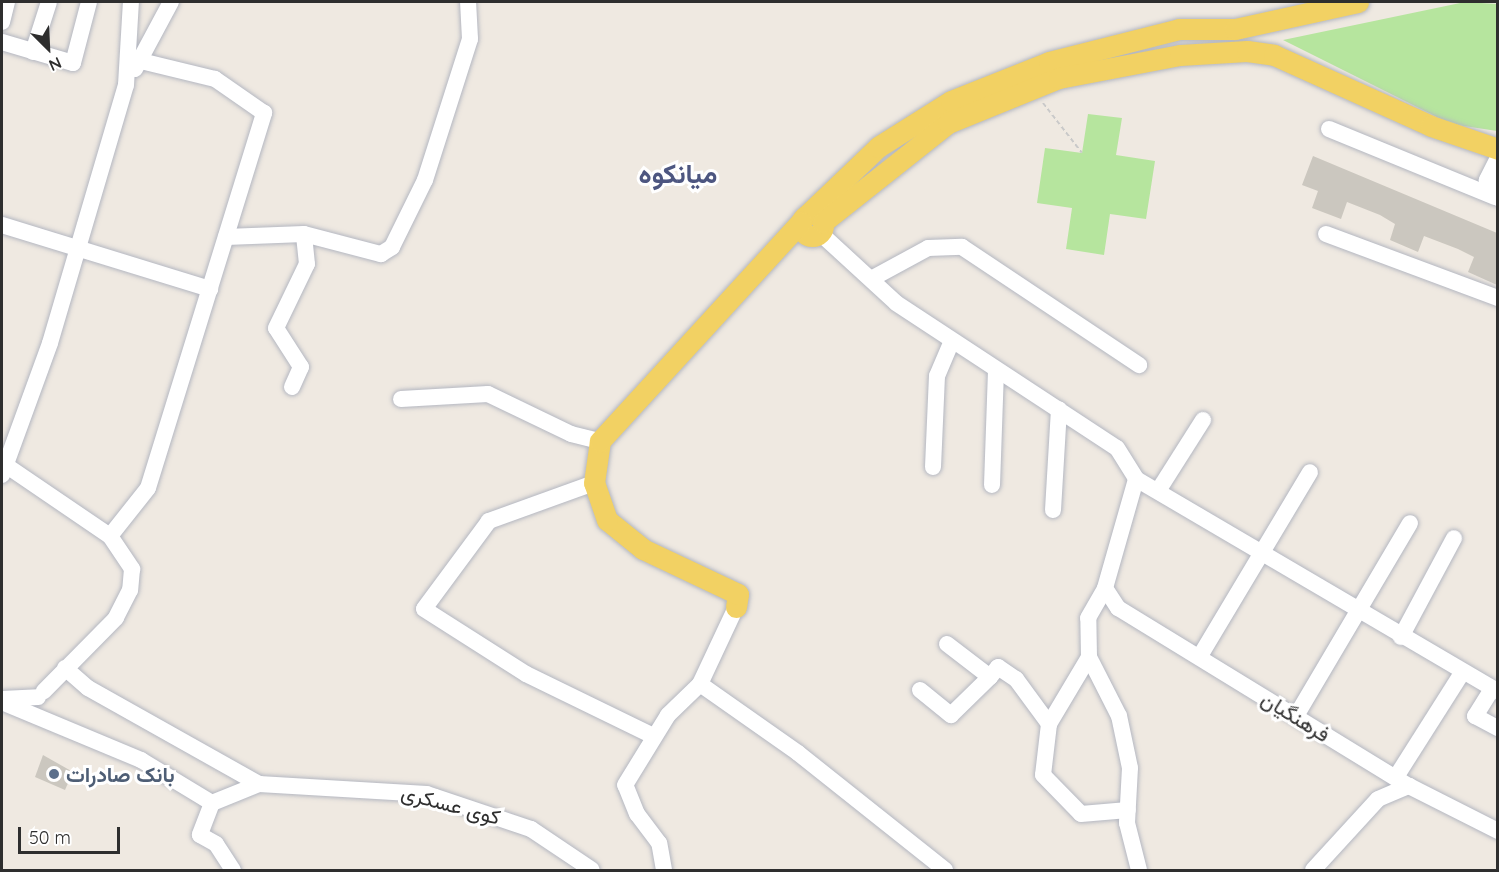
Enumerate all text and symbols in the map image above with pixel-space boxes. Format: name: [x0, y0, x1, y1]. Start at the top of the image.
north arrow: [18, 18, 78, 78]
text: N: [46, 53, 65, 76]
district label: میانکوه: [639, 158, 717, 190]
street label: فرهنگیان: [1257, 685, 1335, 747]
place label: بانک صادرات: [66, 761, 175, 787]
marker: بانک صادرات: [47, 767, 61, 781]
street label: کوی عسکری: [399, 779, 503, 829]
scale bar: [21, 815, 123, 853]
text: 50 m: [29, 826, 71, 849]

